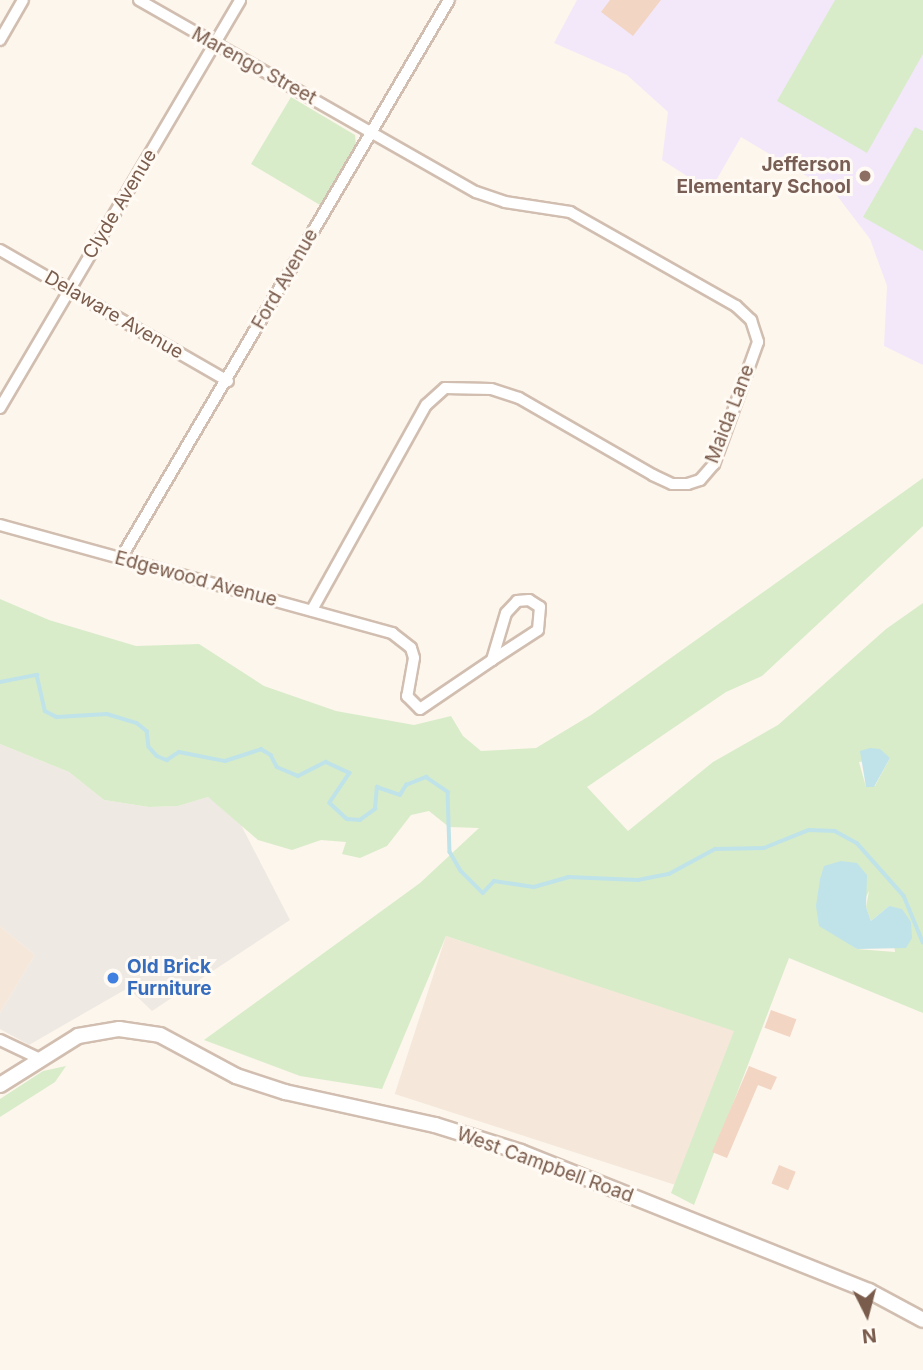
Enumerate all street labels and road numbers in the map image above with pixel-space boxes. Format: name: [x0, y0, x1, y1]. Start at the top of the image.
street label: Marengo Street: [188, 22, 320, 110]
street label: Clyde Avenue: [78, 145, 162, 263]
street label: Ford Avenue: [247, 225, 323, 333]
street label: Delaware Avenue: [41, 266, 187, 364]
street label: Maida Lane: [701, 361, 759, 467]
street label: Edgewood Avenue: [112, 546, 280, 612]
street label: West Campbell Road: [454, 1122, 636, 1208]

